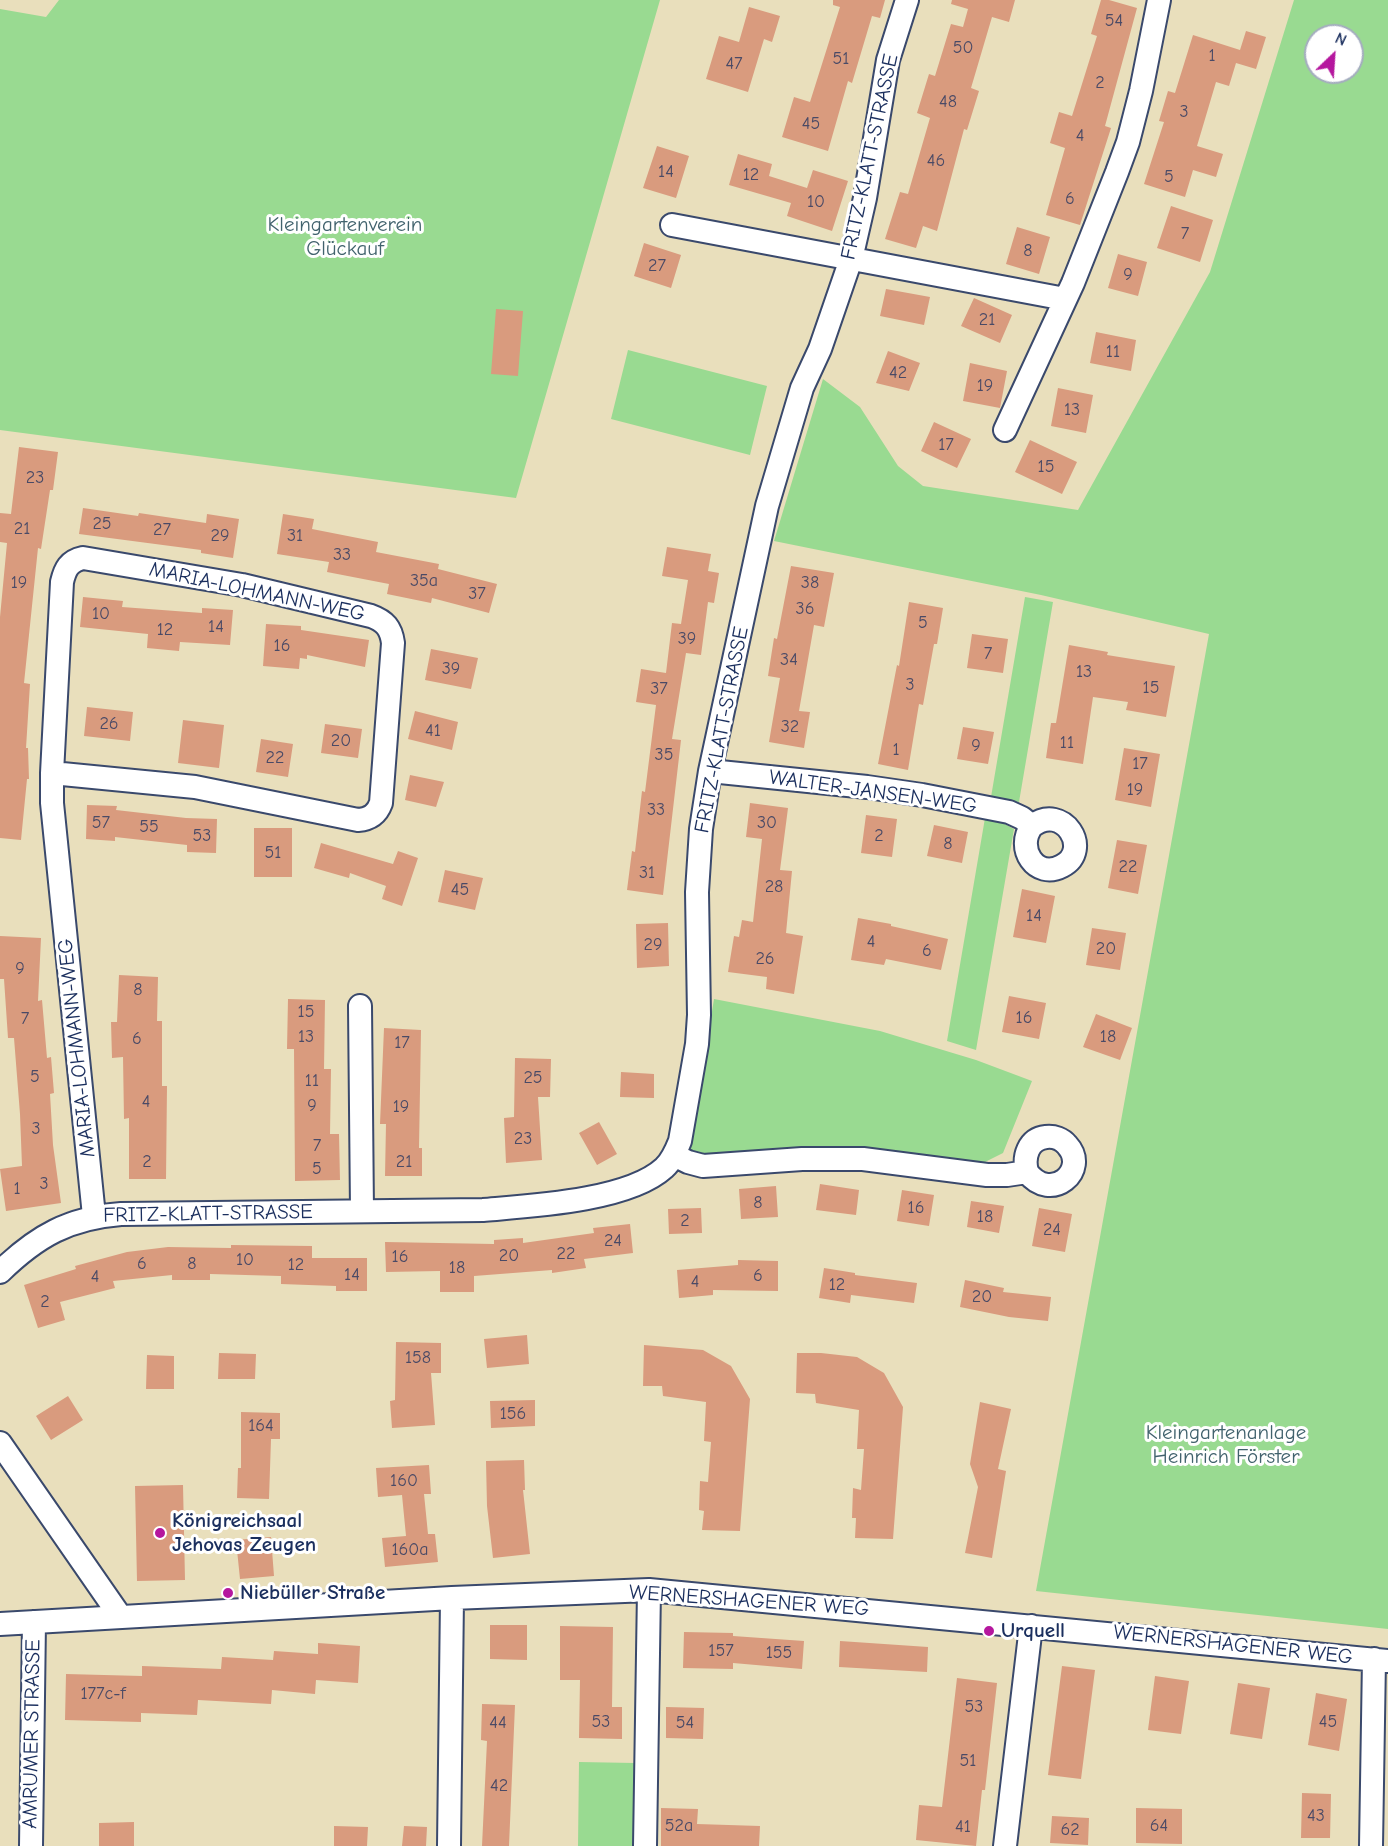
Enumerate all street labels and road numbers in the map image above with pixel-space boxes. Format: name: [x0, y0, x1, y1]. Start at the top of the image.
street label: FRITZ-KLATT-STRASSE: [836, 52, 904, 262]
street label: MARIA-LOHMANN-WEG: [147, 557, 367, 627]
street label: FRITZ-KLATT-STRASSE: [690, 625, 754, 835]
street label: WALTER-JANSEN-WEG: [767, 765, 979, 819]
street label: MARIA-LOHMANN-WEG: [53, 937, 101, 1159]
street label: FRITZ-KLATT-STRASSE: [103, 1200, 313, 1228]
street label: WERNERSHAGENER WEG: [628, 1580, 870, 1622]
street label: WERNERSHAGENER WEG: [1112, 1620, 1354, 1670]
street label: AMRUMER STRASSE: [18, 1639, 46, 1829]

